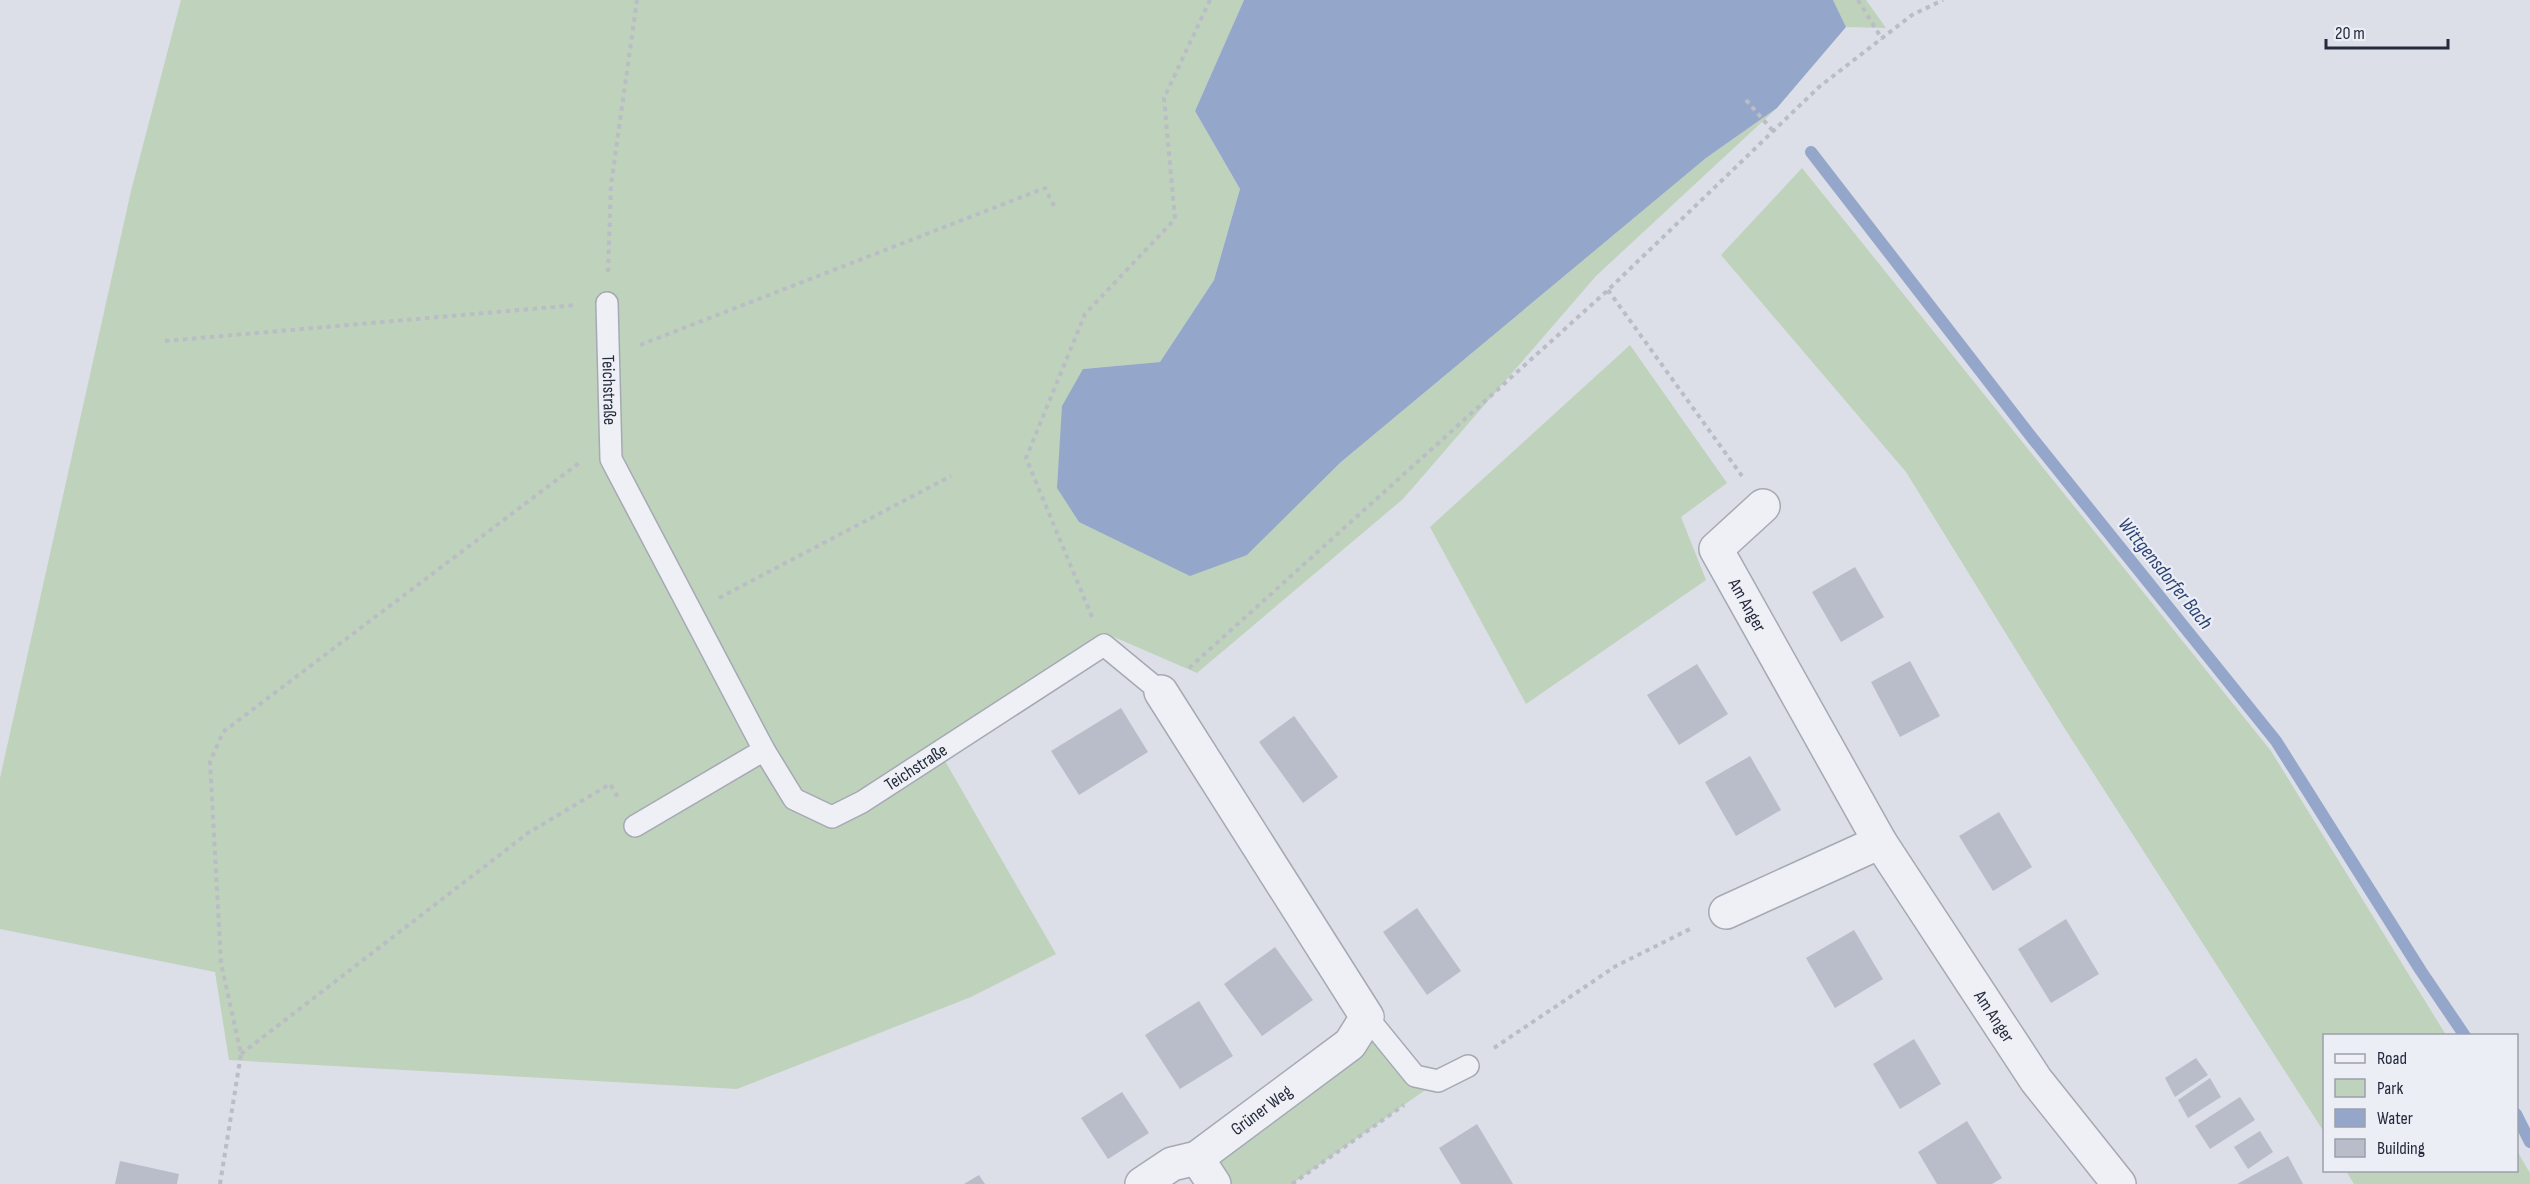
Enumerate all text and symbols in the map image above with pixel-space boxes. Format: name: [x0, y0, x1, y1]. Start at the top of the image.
scale bar: [2326, 12, 2448, 50]
text: 20 m: [2335, 23, 2365, 44]
street label: Teichstraße: [597, 355, 620, 425]
water label: Wittgensdorfer Bach: [2113, 513, 2218, 634]
street label: Am Anger: [1723, 574, 1770, 636]
street label: Teichstraße: [881, 740, 951, 795]
street label: Am Anger: [1969, 986, 2019, 1047]
legend: [2323, 1034, 2518, 1172]
text: Road: [2377, 1048, 2407, 1069]
text: Park: [2377, 1078, 2403, 1099]
street label: Grüner Weg: [1227, 1081, 1296, 1140]
text: Water: [2377, 1108, 2413, 1129]
text: Building: [2377, 1138, 2425, 1159]

